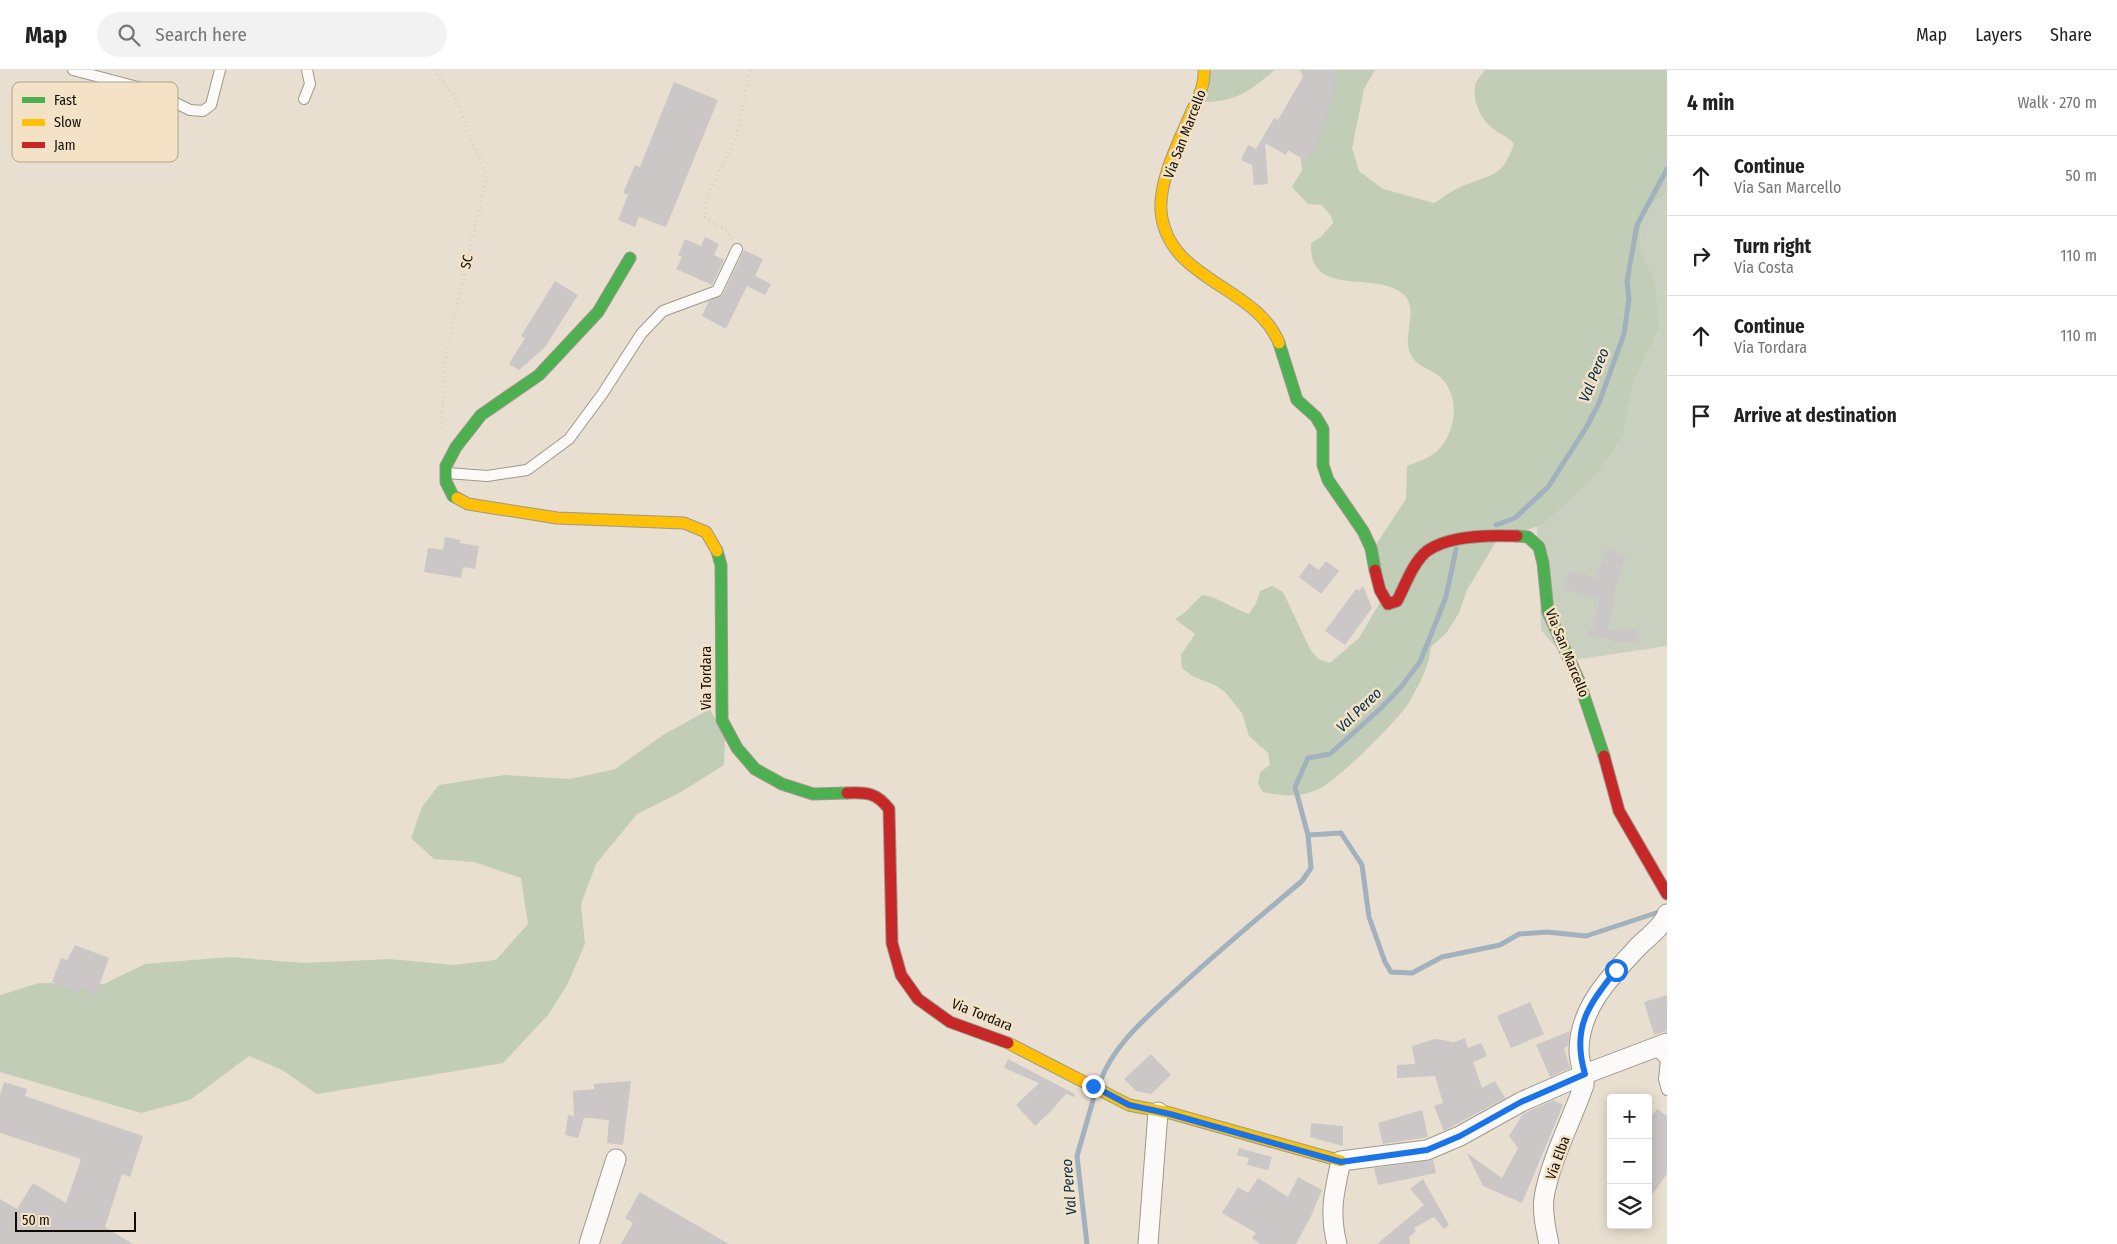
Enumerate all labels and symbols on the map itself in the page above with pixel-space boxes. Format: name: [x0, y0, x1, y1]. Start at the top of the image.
legend: [12, 82, 178, 162]
street label: Via San Marcello: [1160, 87, 1210, 181]
text: Fast: [54, 92, 77, 109]
text: Slow: [54, 114, 81, 131]
text: Jam: [54, 137, 75, 154]
street label: SC: [457, 253, 477, 271]
water label: Val Pereo: [1575, 345, 1613, 405]
street label: Via San Marcello: [1542, 606, 1592, 700]
street label: Via Tordara: [698, 646, 715, 710]
water label: Val Pereo: [1332, 684, 1386, 736]
route start: [1605, 959, 1628, 982]
street label: Via Tordara: [949, 995, 1015, 1035]
route end: [1082, 1075, 1105, 1098]
street label: Via Elba: [1542, 1134, 1574, 1182]
water label: Val Pereo: [1058, 1158, 1080, 1216]
scale bar: [15, 1209, 136, 1232]

